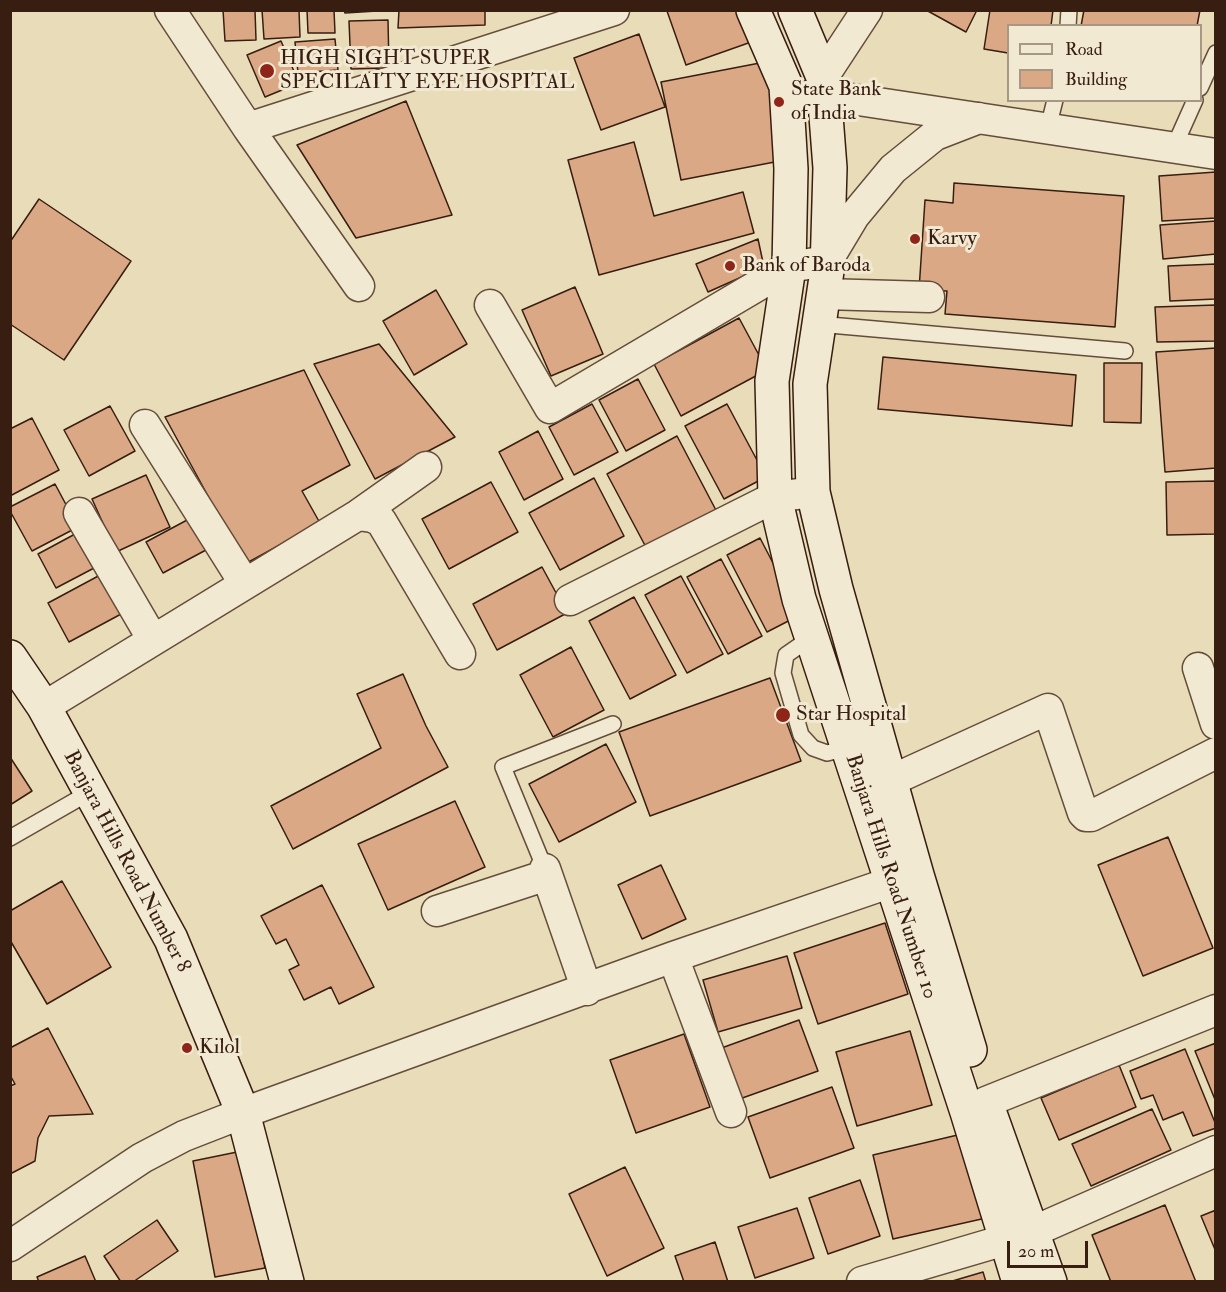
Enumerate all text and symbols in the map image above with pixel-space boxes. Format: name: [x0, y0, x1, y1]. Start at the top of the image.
legend: [1007, 24, 1202, 102]
text: Road: [1065, 38, 1103, 61]
place label: HIGH SIGHT SUPER SPECILAITY EYE HOSPITAL: [280, 46, 575, 96]
marker: HIGH SIGHT SUPER SPECILAITY EYE HOSPITAL: [258, 62, 276, 80]
text: Building: [1065, 68, 1127, 91]
place label: State Bank of India: [791, 77, 881, 127]
marker: State Bank of India: [772, 95, 786, 109]
place label: Karvy: [927, 226, 977, 252]
marker: Karvy: [908, 232, 922, 246]
place label: Bank of Baroda: [742, 253, 870, 279]
marker: Bank of Baroda: [723, 259, 737, 273]
place label: Star Hospital: [796, 702, 906, 728]
marker: Star Hospital: [774, 706, 792, 724]
street label: Banjara Hills Road Number 8: [57, 747, 195, 977]
street label: Banjara Hills Road Number 10: [838, 751, 942, 1003]
place label: Kilol: [199, 1035, 240, 1061]
marker: Kilol: [180, 1041, 194, 1055]
scale bar: [1010, 1229, 1091, 1267]
text: 20 m: [1018, 1240, 1054, 1263]

